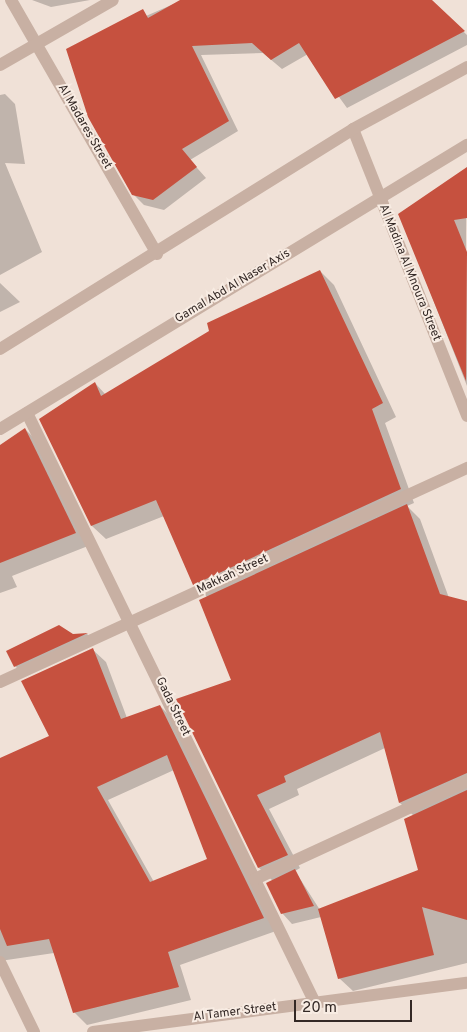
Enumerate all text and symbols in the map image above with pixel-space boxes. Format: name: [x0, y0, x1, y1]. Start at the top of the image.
street label: Al Madares Street: [54, 82, 114, 172]
street label: Al Madina Al Mnoura Street: [375, 202, 443, 344]
street label: Gamal Abd Al Naser Axis: [172, 247, 294, 327]
street label: Makkah Street: [195, 552, 271, 598]
street label: Gada Street: [152, 675, 192, 739]
scale bar: [297, 990, 414, 1022]
text: 20 m: [302, 999, 337, 1018]
street label: Al Tamer Street: [192, 1001, 278, 1025]

